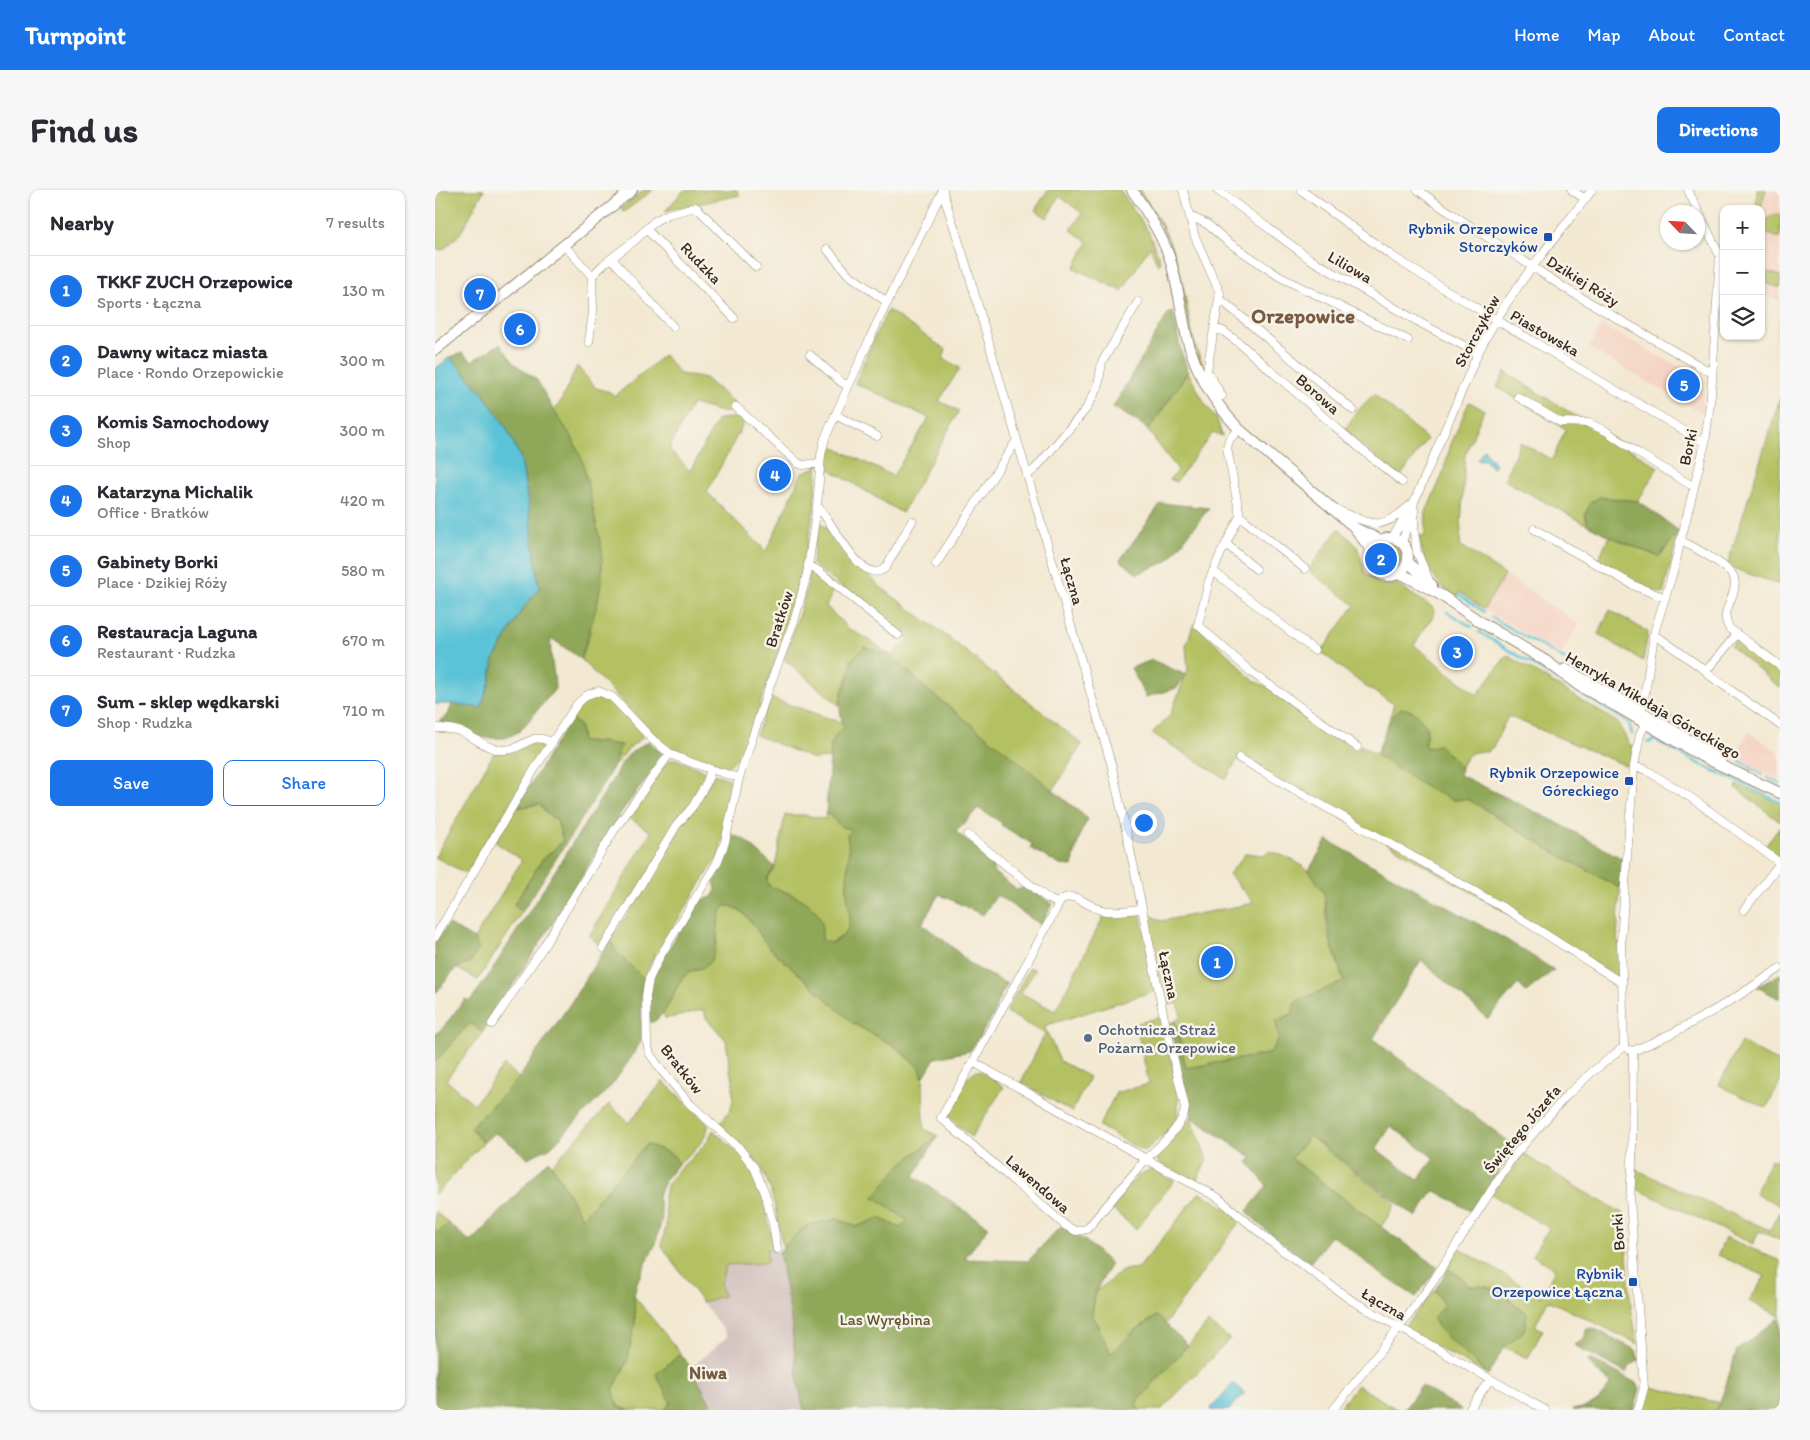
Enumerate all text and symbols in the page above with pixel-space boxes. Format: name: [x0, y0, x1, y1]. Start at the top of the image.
text: Turnpoint: [25, 21, 126, 50]
text: Home: [1514, 24, 1560, 46]
text: Map: [1588, 24, 1621, 46]
text: About: [1649, 24, 1695, 46]
text: Contact: [1723, 24, 1785, 46]
button: Directions: [1657, 107, 1780, 153]
text: Find us: [30, 109, 138, 151]
north arrow: [1660, 205, 1705, 250]
map controls: [1720, 205, 1765, 340]
button: +: [1720, 205, 1765, 250]
text: Nearby: [50, 210, 114, 235]
text: 7 results: [326, 213, 385, 232]
place label: Rybnik Orzepowice Storczyków: [1408, 219, 1538, 256]
marker: Rybnik Orzepowice Storczyków: [1542, 231, 1554, 243]
street label: Rudzka: [677, 238, 726, 288]
street label: Liliowa: [1324, 247, 1376, 288]
button: −: [1720, 250, 1765, 295]
street label: Dzikiej Róży: [1543, 251, 1623, 311]
text: TKKF ZUCH Orzepowice: [97, 270, 293, 293]
pin: 7: [464, 275, 496, 313]
text: 1: [62, 281, 70, 300]
text: 130 m: [342, 281, 385, 300]
street label: Storczyków: [1450, 292, 1504, 370]
text: Sports · Łączna: [97, 293, 202, 312]
button: layers: [1720, 295, 1765, 340]
district label: Orzepowice: [1251, 303, 1355, 329]
street label: Piastowska: [1507, 306, 1584, 361]
pin: 6: [504, 310, 536, 348]
text: Dawny witacz miasta: [97, 340, 268, 363]
text: 2: [62, 351, 70, 370]
text: 300 m: [340, 351, 385, 370]
text: Place · Rondo Orzepowickie: [97, 363, 284, 382]
pin: 5: [1668, 366, 1700, 404]
street label: Borowa: [1292, 370, 1344, 419]
text: Komis Samochodowy: [97, 410, 269, 433]
text: 3: [62, 421, 70, 440]
text: 300 m: [340, 421, 385, 440]
street label: Borki: [1675, 427, 1701, 467]
text: Shop: [97, 433, 131, 452]
pin: 4: [759, 456, 791, 494]
text: Katarzyna Michalik: [97, 480, 253, 503]
text: 4: [61, 491, 71, 510]
text: 420 m: [340, 491, 385, 510]
text: Office · Bratków: [97, 503, 209, 522]
pin: 2: [1365, 540, 1397, 578]
text: Gabinety Borki: [97, 550, 218, 573]
street label: Łączna: [1056, 555, 1088, 608]
text: 5: [62, 561, 70, 580]
text: 580 m: [341, 561, 385, 580]
text: Place · Dzikiej Róży: [97, 573, 227, 592]
street label: Bratków: [761, 588, 797, 650]
text: Restauracja Laguna: [97, 620, 257, 643]
text: 6: [62, 631, 70, 650]
text: 670 m: [342, 631, 385, 650]
pin: 3: [1441, 633, 1473, 671]
text: Restaurant · Rudzka: [97, 643, 236, 662]
street label: Henryka Mikołaja Góreckiego: [1562, 647, 1744, 763]
text: Sum - sklep wędkarski: [97, 690, 279, 713]
text: 7: [62, 701, 70, 720]
text: 710 m: [343, 701, 385, 720]
text: Shop · Rudzka: [97, 713, 193, 732]
button: Save: [50, 760, 213, 806]
button: Share: [223, 760, 385, 806]
place label: Rybnik Orzepowice Góreckiego: [1489, 763, 1619, 800]
marker: Rybnik Orzepowice Góreckiego: [1623, 775, 1635, 787]
your location: [1131, 810, 1157, 836]
pin: 1: [1201, 943, 1233, 981]
street label: Łączna: [1155, 949, 1184, 1002]
place label: Ochotnicza Straż Pożarna Orzepowice: [1098, 1020, 1236, 1057]
marker: Ochotnicza Straż Pożarna Orzepowice: [1082, 1032, 1094, 1044]
street label: Bratków: [657, 1040, 708, 1098]
street label: Świętego Józefa: [1479, 1081, 1565, 1177]
street label: Lawendowa: [1002, 1151, 1075, 1218]
street label: Borki: [1607, 1213, 1629, 1251]
place label: Rybnik Orzepowice Łączna: [1492, 1264, 1624, 1301]
marker: Rybnik Orzepowice Łączna: [1627, 1276, 1639, 1288]
street label: Łączna: [1358, 1284, 1410, 1325]
park label: Las Wyrębina: [839, 1310, 931, 1329]
district label: Niwa: [689, 1362, 727, 1384]

